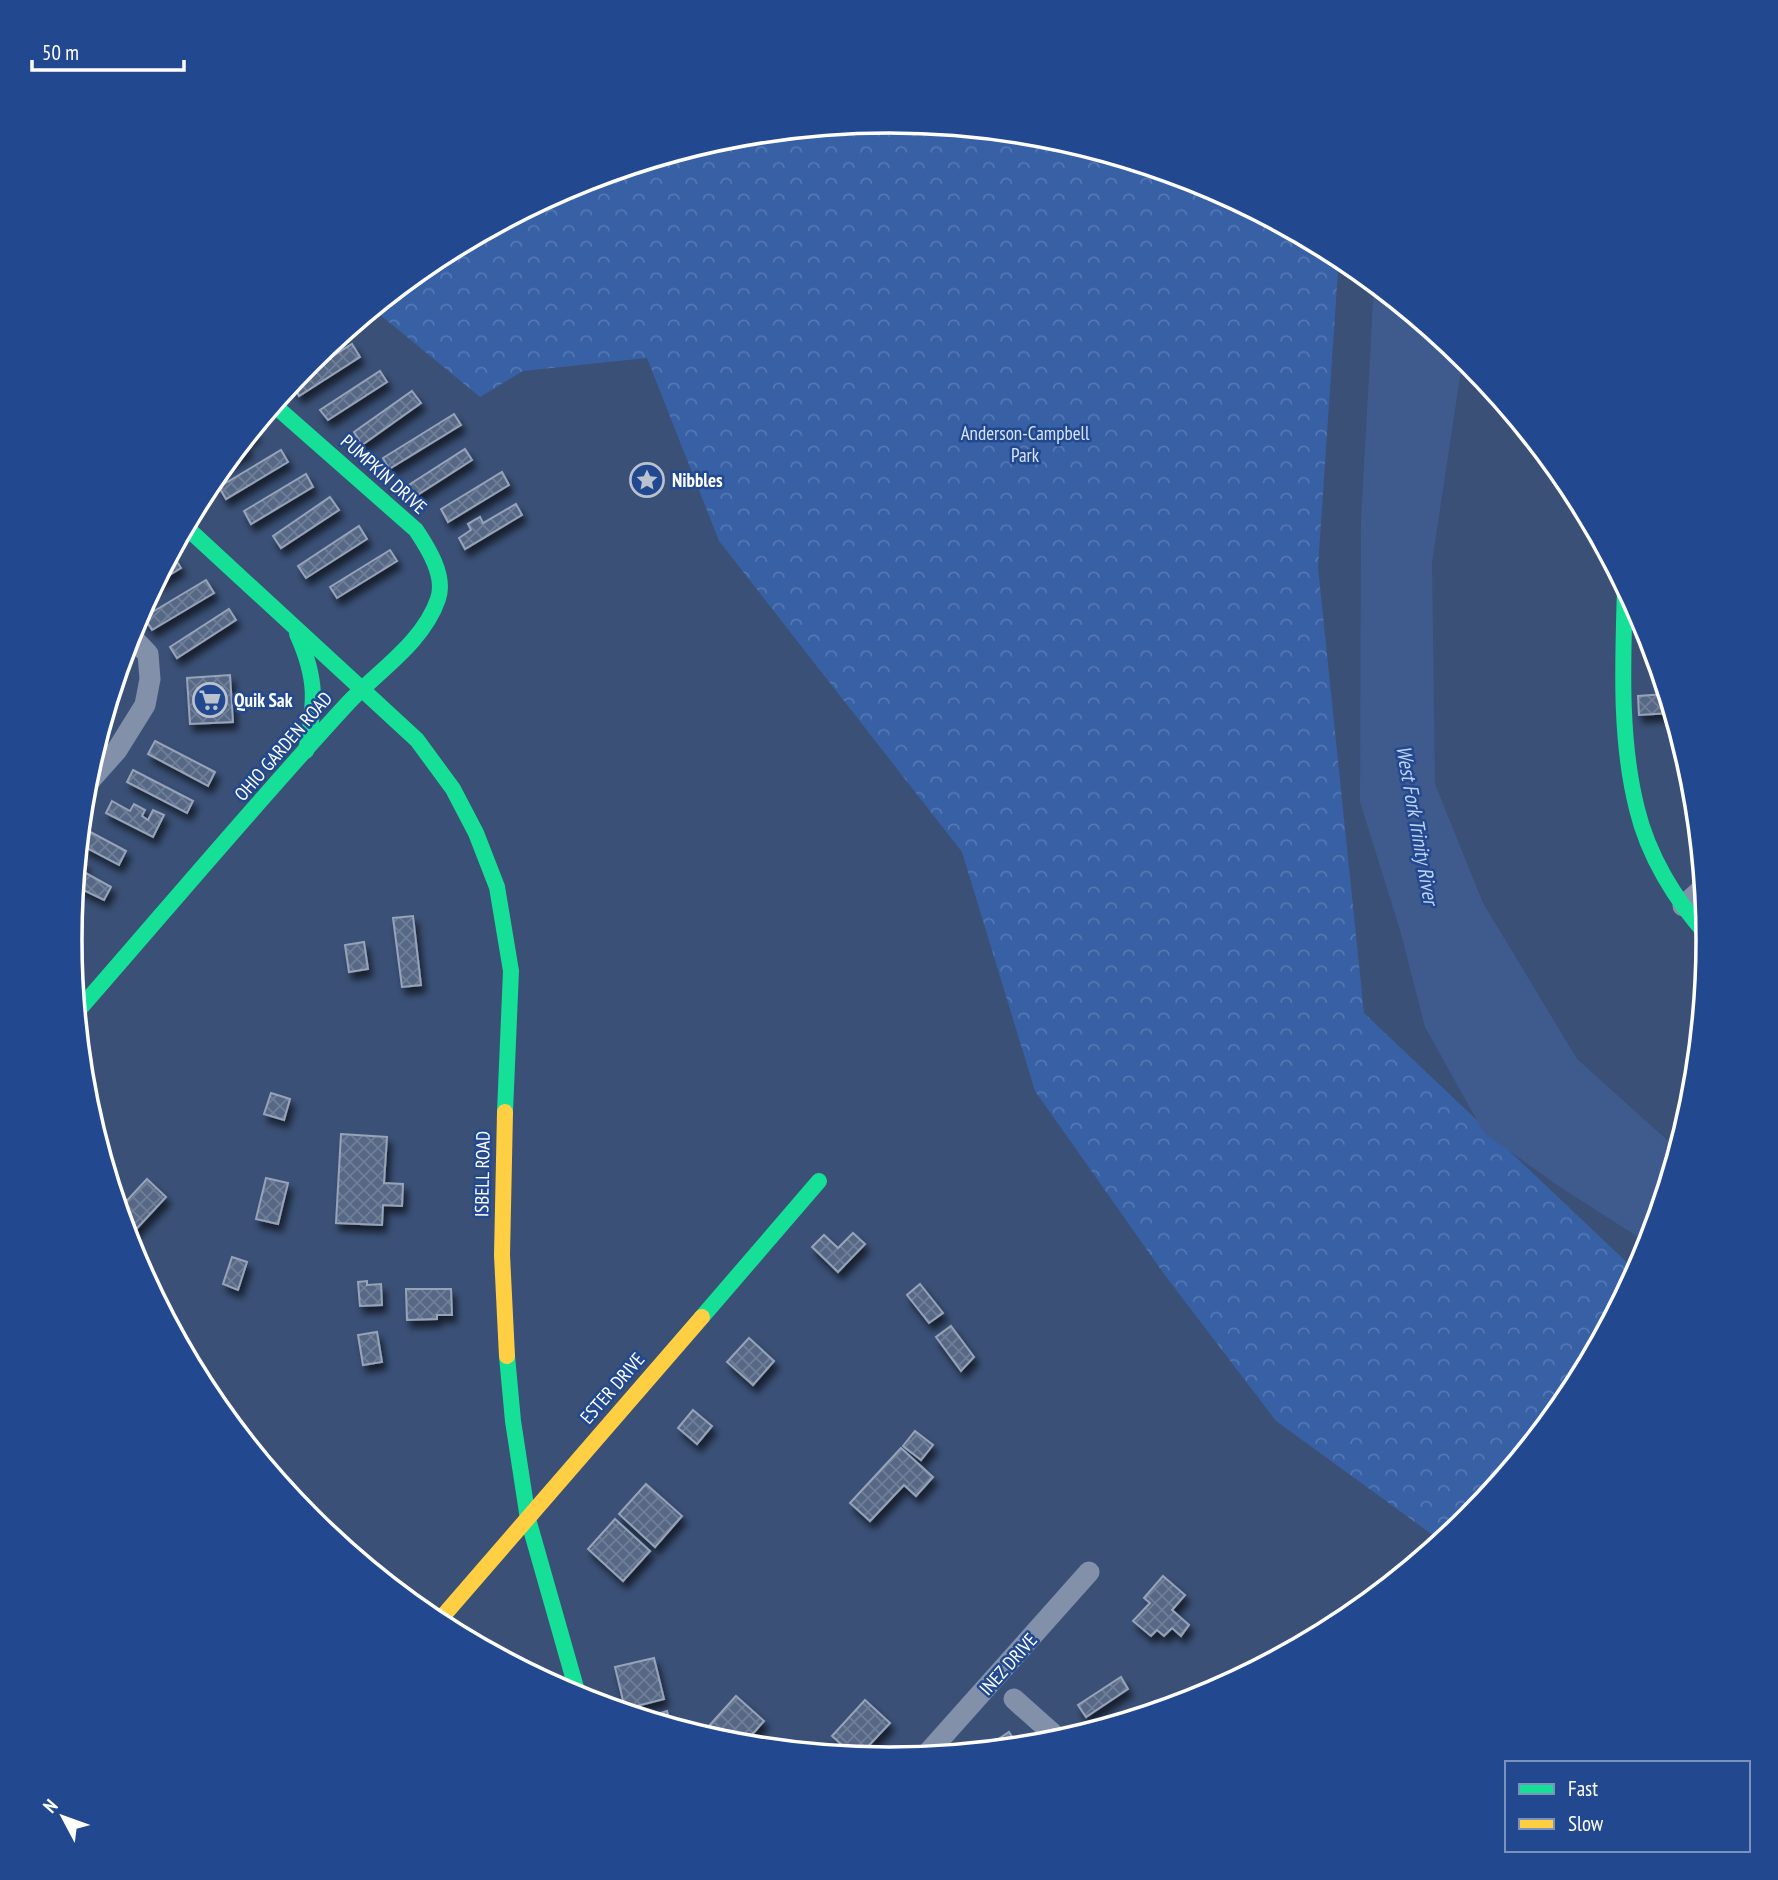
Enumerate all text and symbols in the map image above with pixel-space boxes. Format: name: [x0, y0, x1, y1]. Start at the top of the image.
scale bar: [32, 28, 184, 72]
text: 50 m: [42, 39, 79, 66]
park label: Anderson-Campbell Park: [961, 421, 1090, 467]
street label: PUMPKIN DRIVE: [336, 429, 432, 519]
place icon: Nibbles: [628, 461, 666, 499]
place label: Nibbles: [672, 468, 723, 492]
supermarket icon: Quik Sak: [191, 681, 229, 719]
street label: OHIO GARDEN ROAD: [229, 686, 337, 806]
place label: Quik Sak: [234, 688, 293, 712]
water label: West Fork Trinity River: [1390, 743, 1445, 910]
street label: ISBELL ROAD: [469, 1131, 495, 1217]
street label: ESTER DRIVE: [575, 1347, 649, 1429]
street label: INEZ DRIVE: [974, 1628, 1042, 1700]
legend: [1505, 1761, 1750, 1852]
text: Fast: [1568, 1775, 1598, 1802]
north arrow: [28, 1782, 98, 1852]
text: N: [38, 1794, 63, 1818]
text: Slow: [1568, 1810, 1604, 1837]

